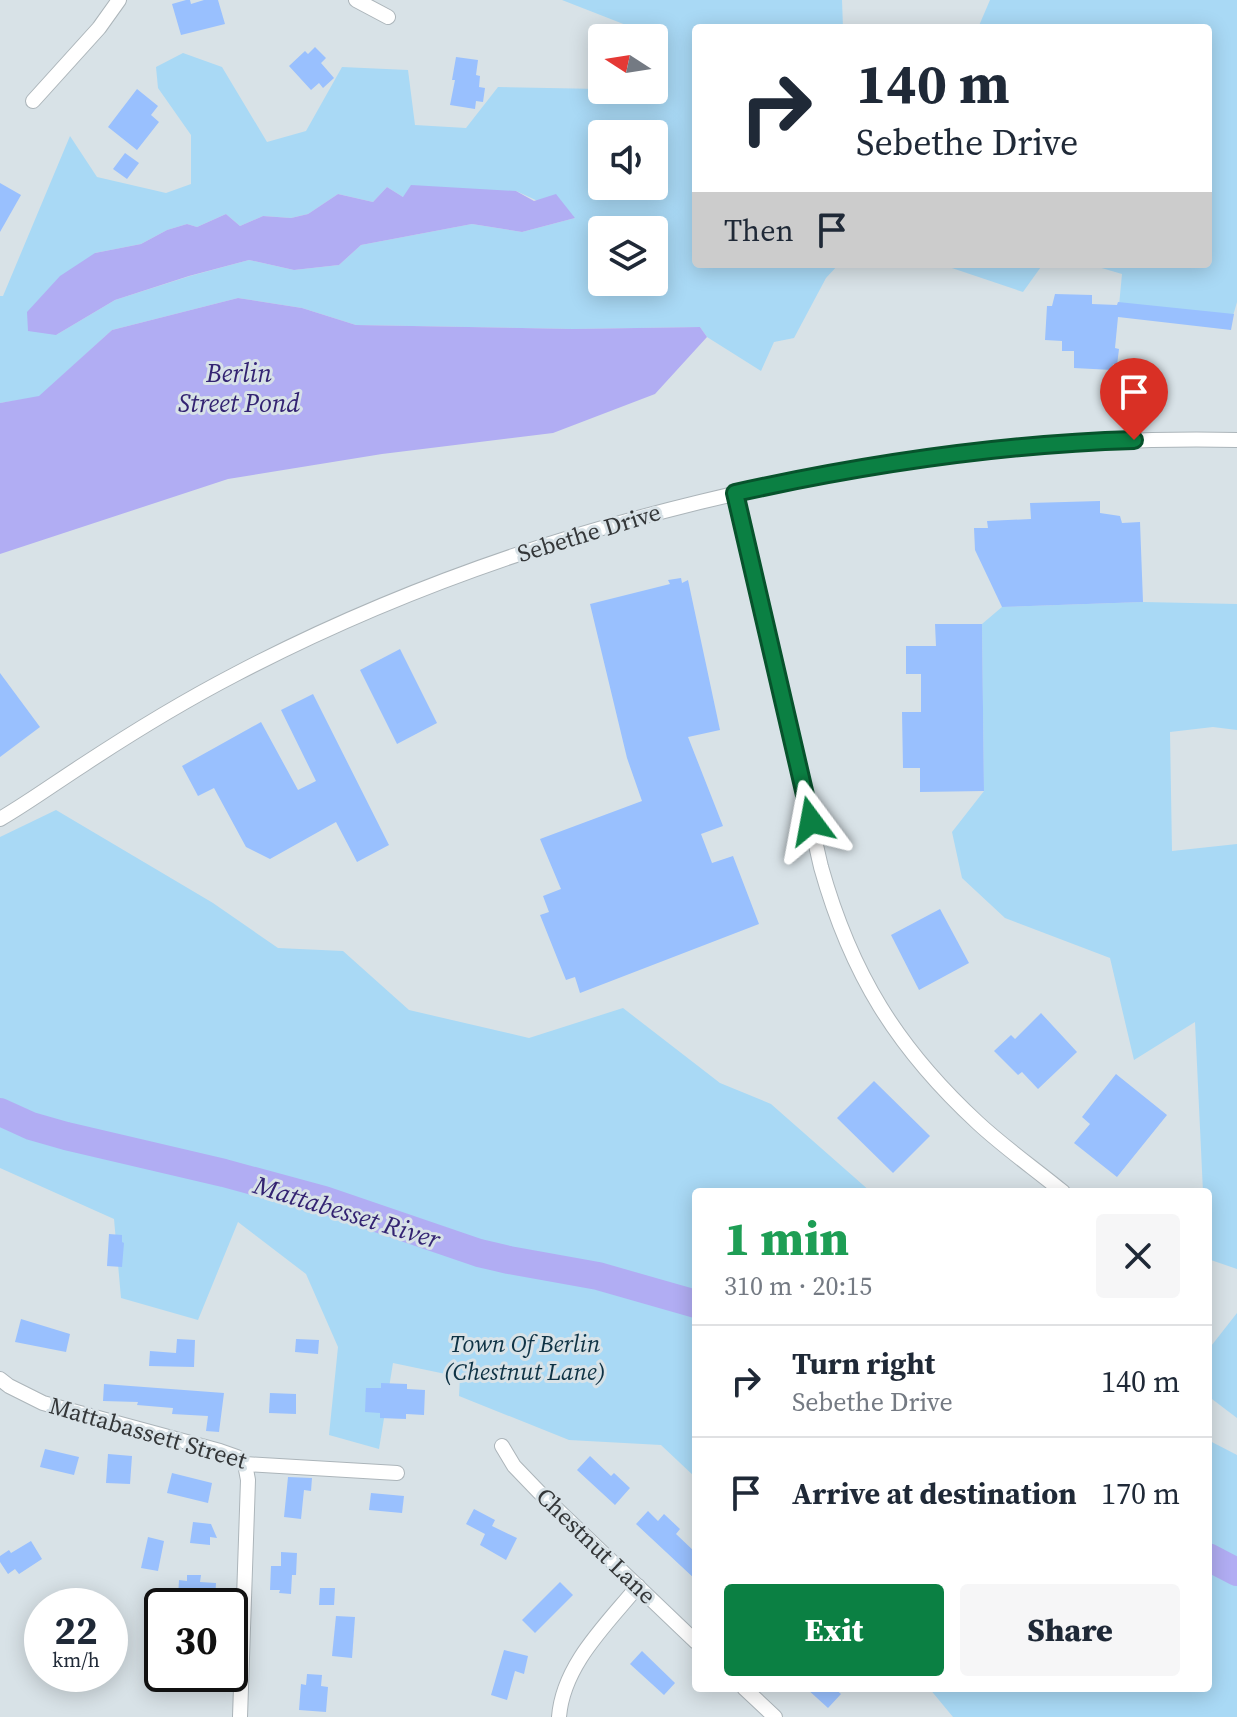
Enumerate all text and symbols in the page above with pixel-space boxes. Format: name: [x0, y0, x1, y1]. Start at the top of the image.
north arrow: [588, 24, 668, 104]
map controls: [588, 24, 668, 296]
text: 140 m: [856, 45, 1010, 122]
icon: right: [724, 56, 828, 160]
text: Sebethe Drive: [856, 118, 1078, 167]
button: sound: [588, 120, 668, 200]
icon: arrive: [810, 208, 854, 252]
text: Then: [724, 210, 794, 251]
button: layers: [588, 216, 668, 296]
water label: Berlin Street Pond: [178, 355, 300, 421]
pin: [1100, 358, 1168, 440]
icon: arrive: [1112, 370, 1156, 414]
street label: Sebethe Drive: [513, 495, 665, 570]
position arrow: [769, 779, 853, 863]
water label: Mattabesset River: [249, 1166, 445, 1258]
text: 1 min: [724, 1205, 849, 1271]
button: close: [1096, 1214, 1180, 1298]
text: 310 m · 20:15: [724, 1268, 872, 1304]
park label: Town Of Berlin (Chestnut Lane): [444, 1327, 606, 1388]
text: Turn right: [792, 1343, 935, 1384]
icon: right: [724, 1359, 768, 1403]
text: 140 m: [1101, 1361, 1180, 1402]
text: Sebethe Drive: [792, 1384, 953, 1420]
street label: Mattabassett Street: [46, 1389, 251, 1477]
icon: arrive: [724, 1471, 768, 1515]
text: Arrive at destination: [792, 1473, 1077, 1514]
text: 170 m: [1101, 1473, 1180, 1514]
street label: Chestnut Lane: [529, 1480, 664, 1611]
button: Exit: [724, 1584, 944, 1676]
button: Share: [960, 1584, 1180, 1676]
speed limit sign: 30: [144, 1588, 248, 1692]
text: 22: [54, 1603, 98, 1657]
text: km/h: [52, 1646, 100, 1674]

